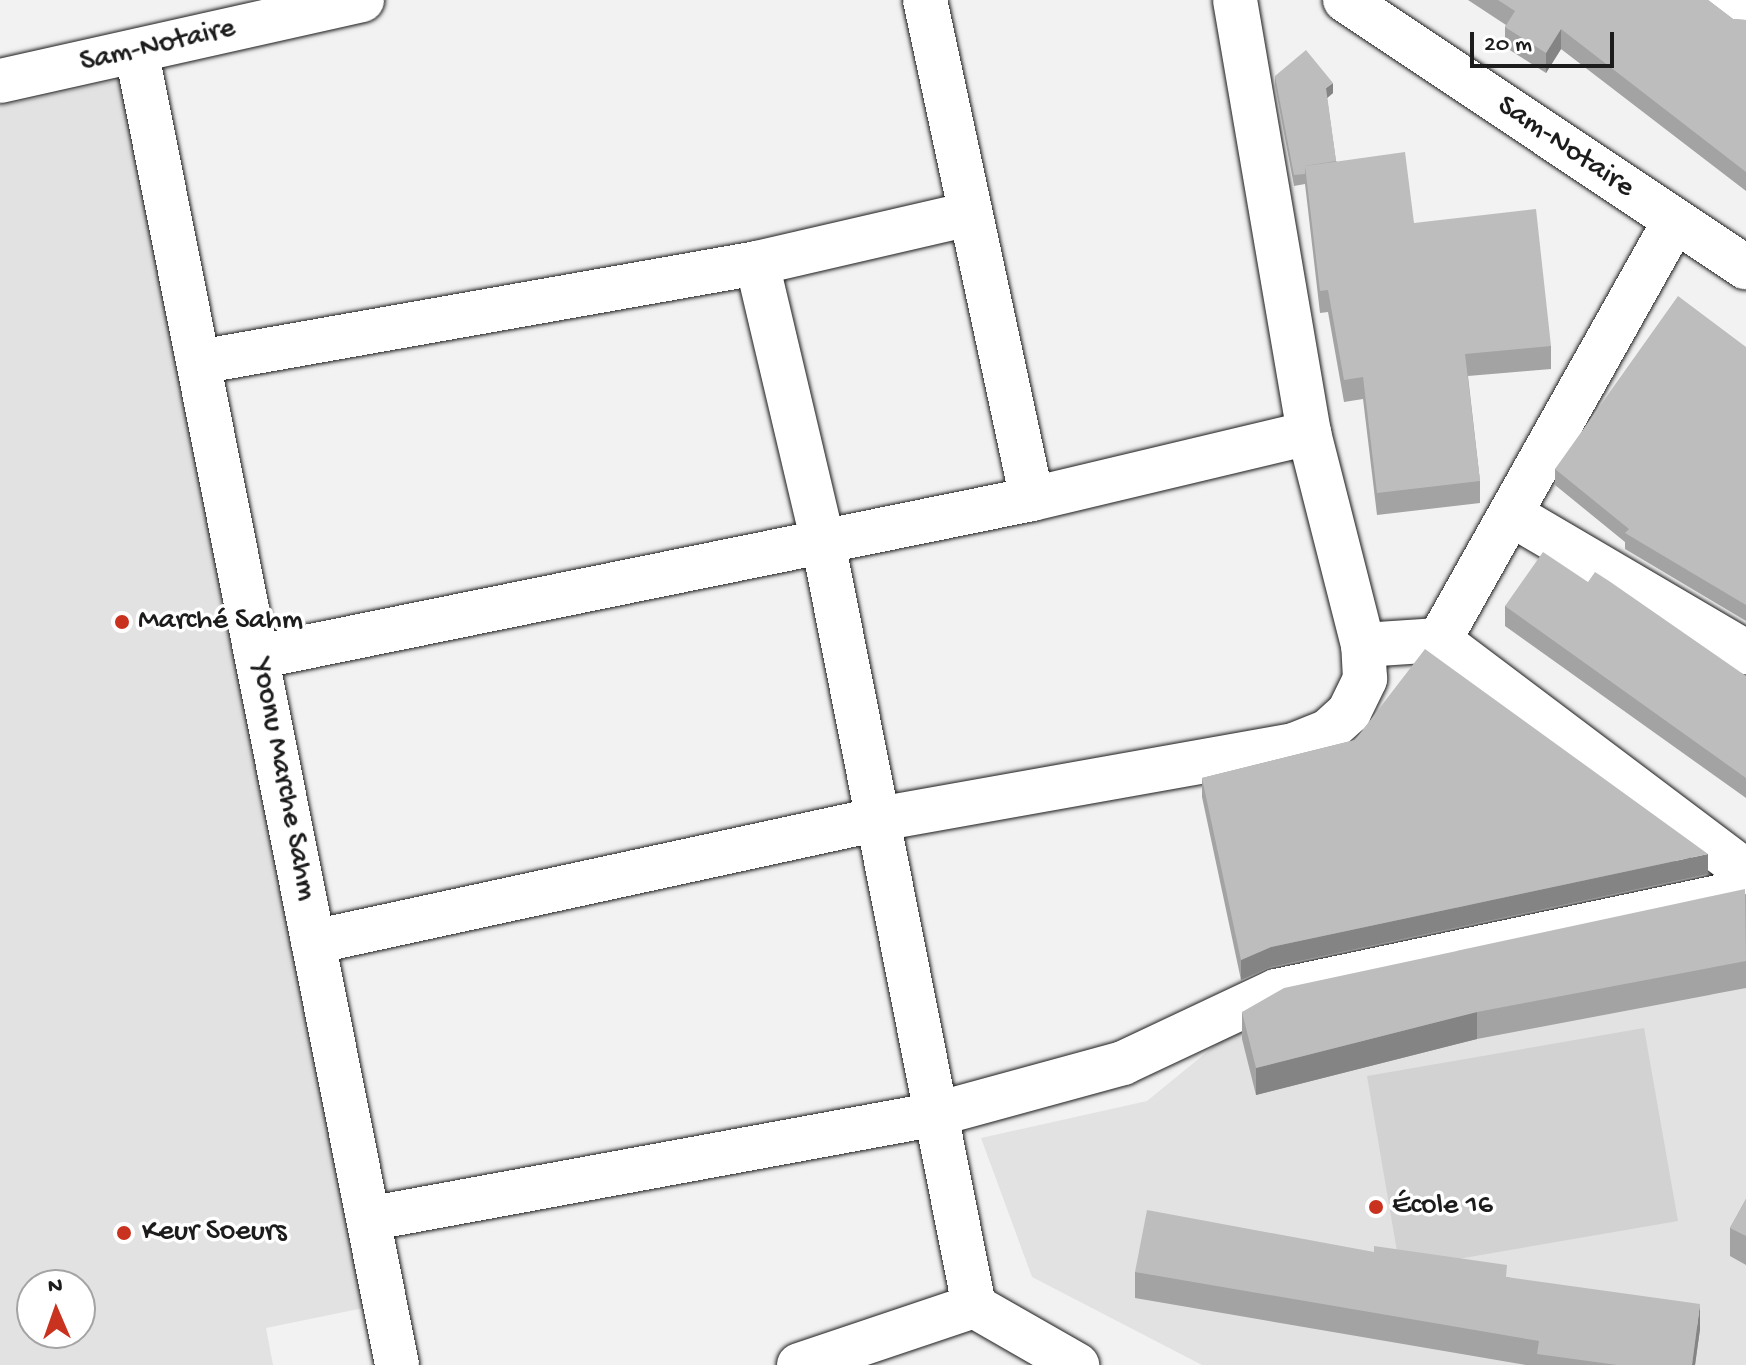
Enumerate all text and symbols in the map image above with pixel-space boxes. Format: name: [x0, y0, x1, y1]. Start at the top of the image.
street label: Sam-Notaire: [77, 12, 239, 82]
scale bar: [1474, 16, 1618, 66]
text: 20 m: [1484, 31, 1532, 60]
street label: Sam-Notaire: [1489, 89, 1641, 207]
place label: Marché Sahm: [138, 604, 303, 640]
marker: Marché Sahm: [113, 613, 131, 631]
street label: Yoonu Marche Sahm: [241, 656, 323, 904]
place label: École 16: [1392, 1189, 1493, 1225]
marker: École 16: [1367, 1198, 1385, 1216]
place label: Keur Soeurs: [142, 1215, 287, 1251]
marker: Keur Soeurs: [113, 1222, 135, 1244]
north arrow: [16, 1269, 96, 1349]
text: N: [48, 1274, 63, 1300]

